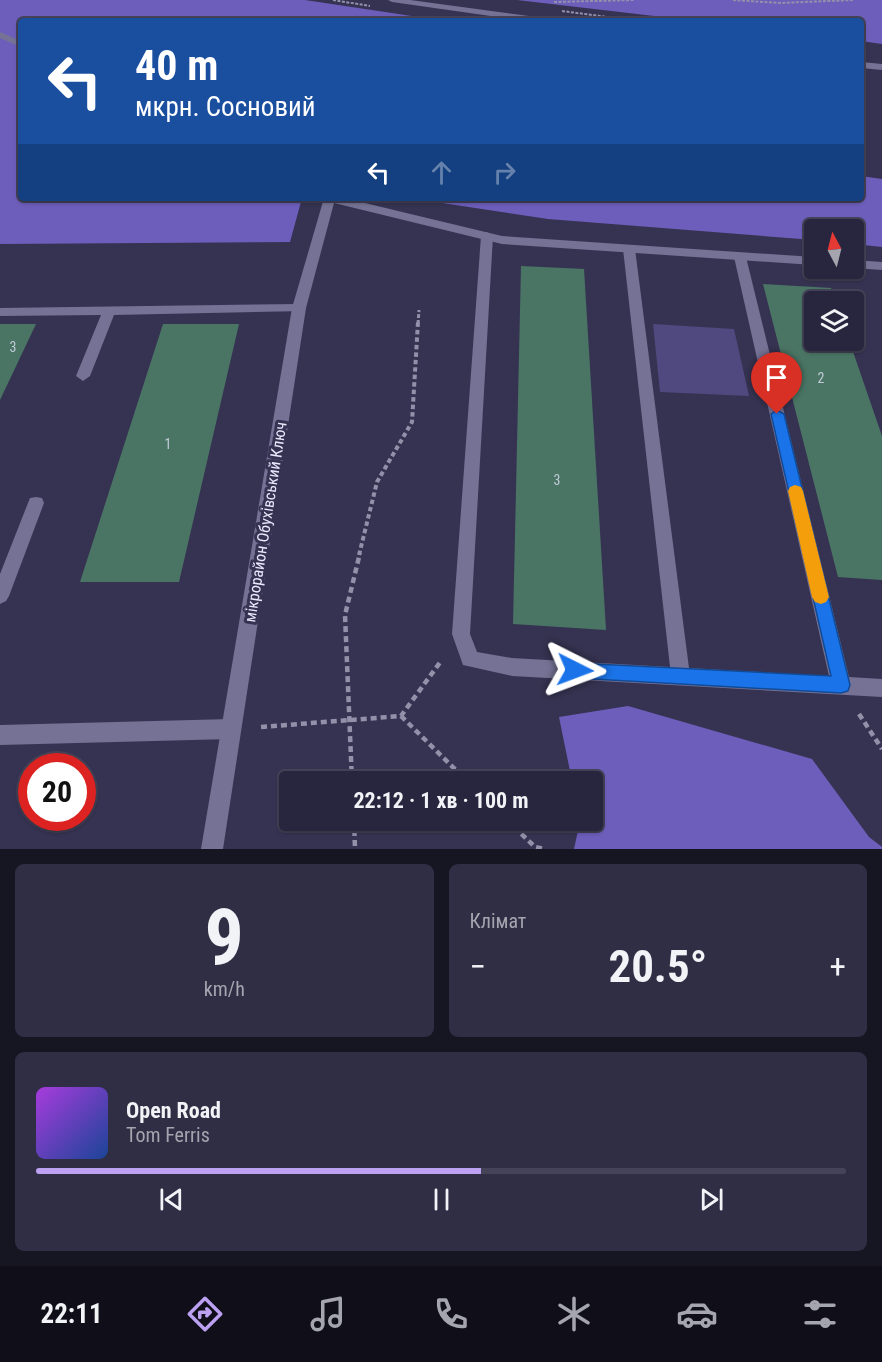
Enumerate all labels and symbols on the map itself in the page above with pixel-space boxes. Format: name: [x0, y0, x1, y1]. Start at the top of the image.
north arrow: [804, 219, 864, 279]
house number: 3: [10, 339, 16, 355]
pin: [751, 352, 802, 414]
house number: 2: [818, 370, 825, 386]
street label: мікрорайон Обухівський Ключ: [240, 420, 291, 624]
house number: 1: [165, 436, 171, 452]
house number: 3: [554, 472, 560, 488]
position arrow: [543, 638, 607, 702]
speed limit sign: 20: [18, 753, 96, 831]

